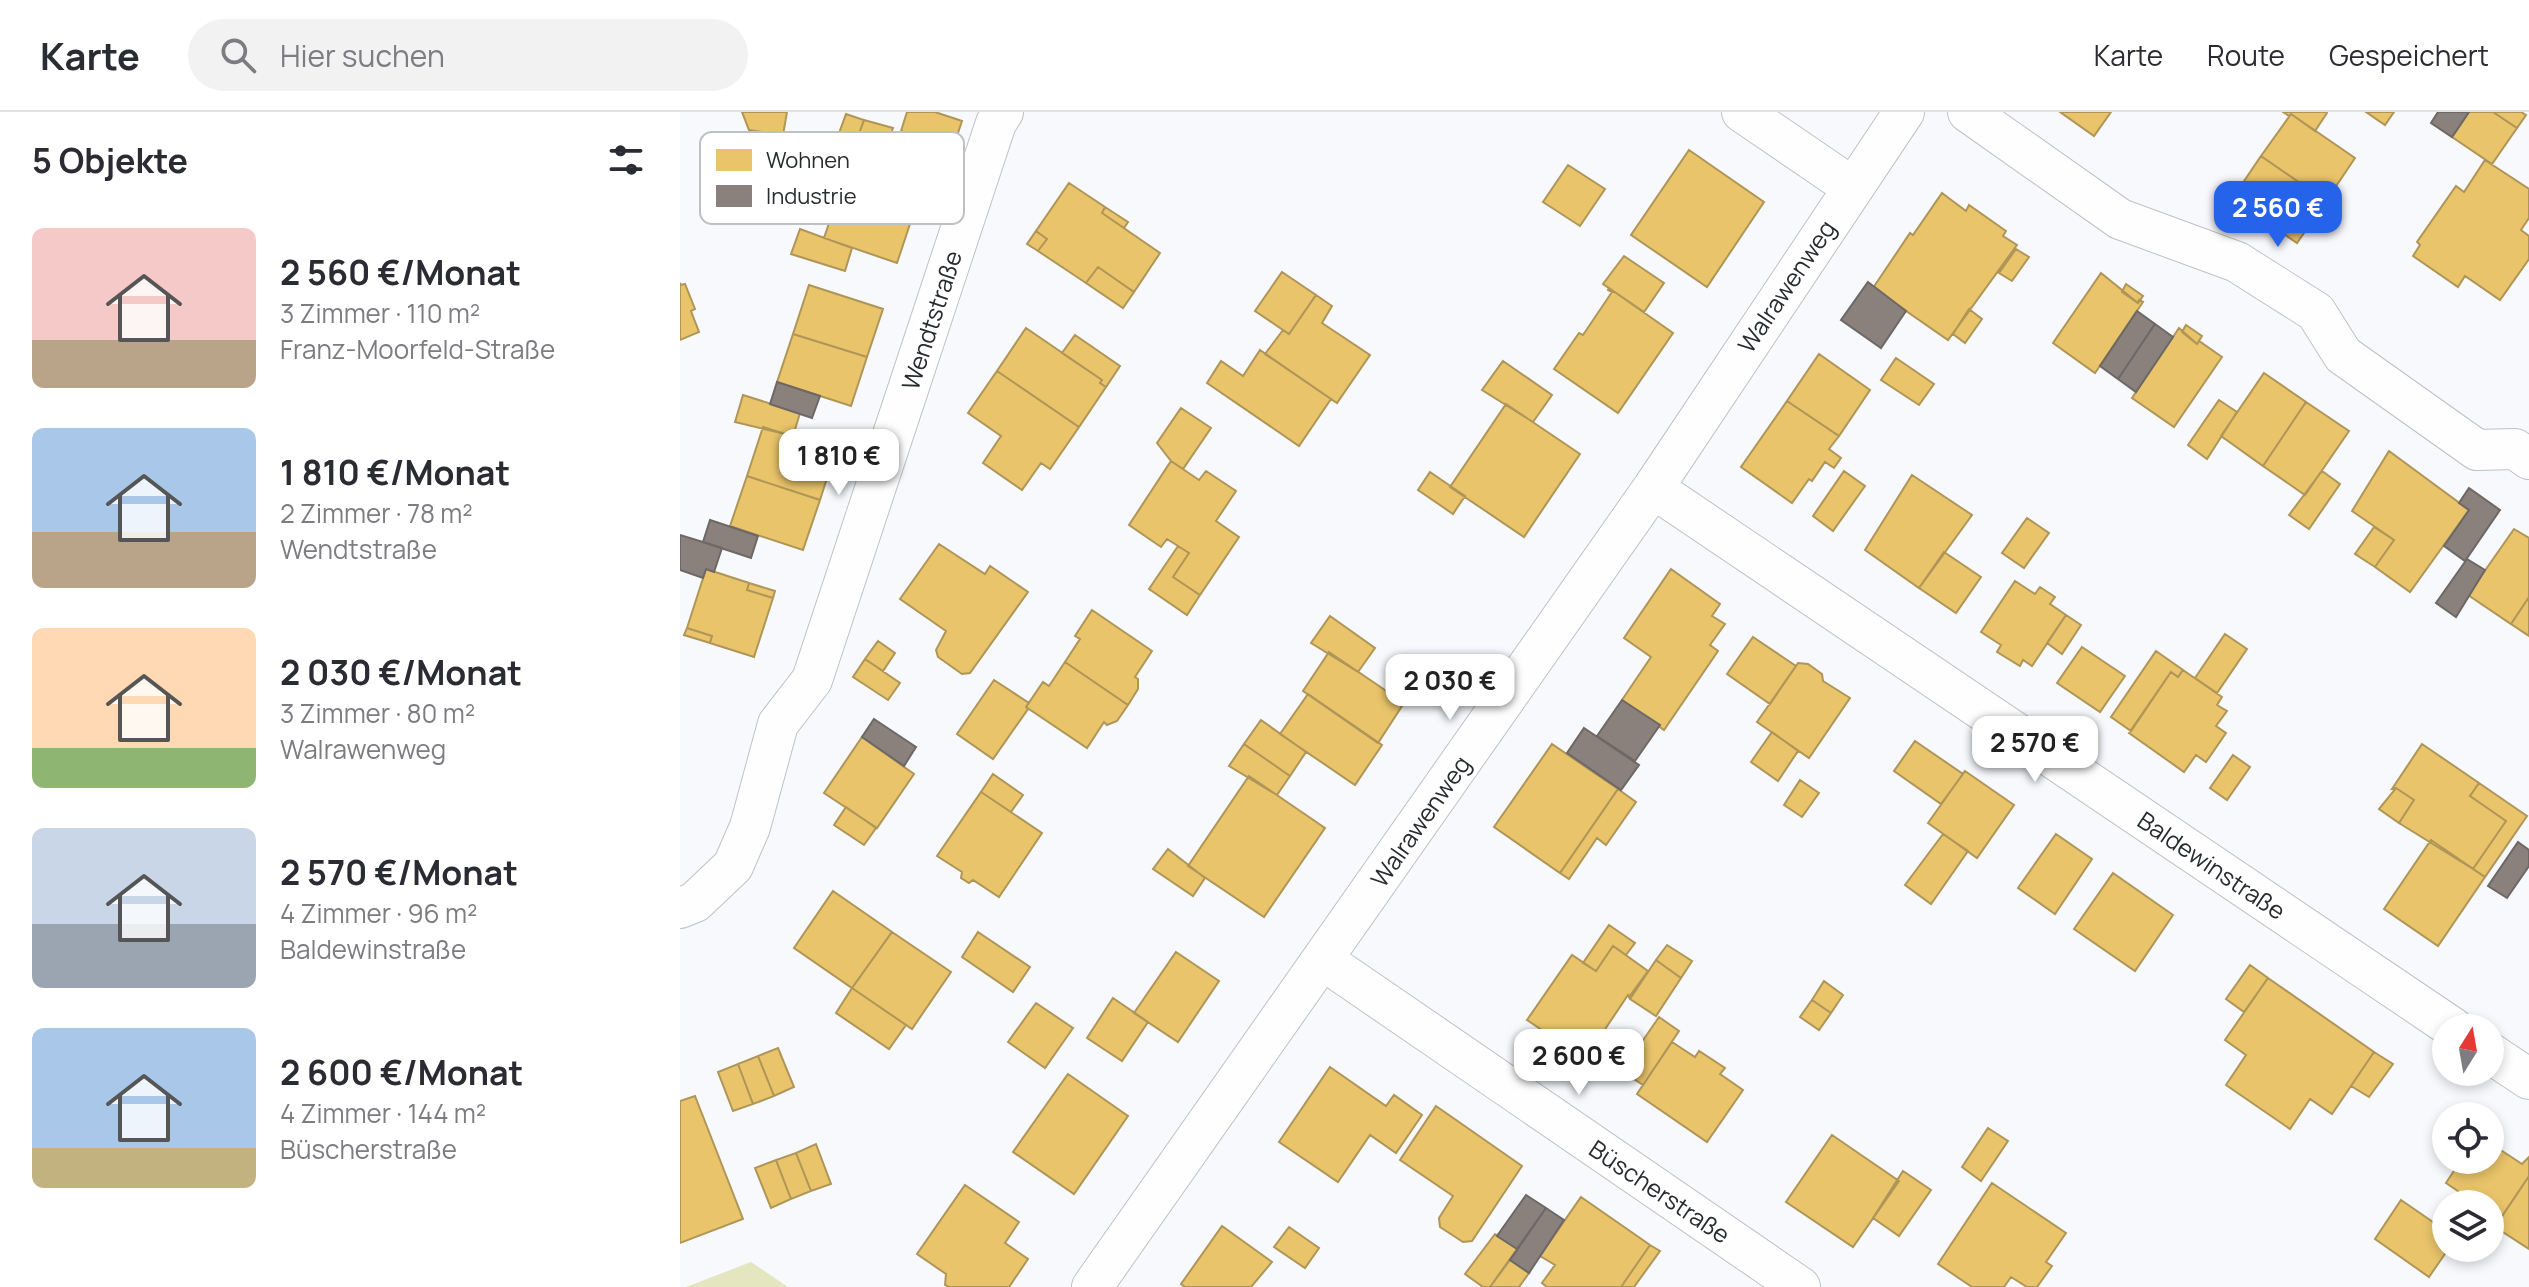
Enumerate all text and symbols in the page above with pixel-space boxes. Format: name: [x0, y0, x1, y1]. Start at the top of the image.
search box: [188, 19, 748, 91]
text: Karte: [40, 29, 140, 81]
icon: search: [216, 33, 260, 77]
text: Hier suchen: [280, 35, 445, 76]
text: Karte: [2094, 36, 2163, 74]
text: Route: [2207, 36, 2285, 74]
text: Gespeichert: [2329, 36, 2489, 74]
legend: [700, 132, 964, 224]
text: 5 Objekte: [32, 137, 188, 183]
icon: filters: [604, 138, 648, 182]
text: Wohnen: [766, 145, 850, 175]
text: Industrie: [766, 181, 857, 211]
pin: 2 560 €: [2204, 181, 2352, 249]
text: 2 560 €: [2232, 189, 2324, 225]
street label: Walrawenweg: [1729, 213, 1843, 359]
street label: Wendtstraße: [893, 246, 969, 394]
text: 2 560 €/Monat: [280, 249, 521, 295]
icon: home: [96, 260, 192, 356]
text: 3 Zimmer · 110 m²: [280, 295, 480, 331]
text: Franz-Moorfeld-Straße: [280, 331, 555, 367]
pin: 1 810 €: [765, 429, 913, 497]
text: 1 810 €: [797, 437, 881, 473]
text: 1 810 €/Monat: [280, 449, 510, 495]
icon: home: [96, 460, 192, 556]
text: 2 Zimmer · 78 m²: [280, 495, 473, 531]
text: Wendtstraße: [280, 531, 437, 567]
text: 2 030 €/Monat: [280, 649, 522, 695]
pin: 2 030 €: [1376, 654, 1524, 722]
icon: home: [96, 660, 192, 756]
text: 2 030 €: [1404, 662, 1496, 698]
text: 3 Zimmer · 80 m²: [280, 695, 475, 731]
pin: 2 570 €: [1961, 716, 2109, 784]
text: 2 570 €: [1990, 724, 2080, 760]
text: Walrawenweg: [280, 731, 446, 767]
street label: Walrawenweg: [1362, 749, 1478, 893]
street label: Baldewinstraße: [2132, 803, 2292, 927]
text: 2 570 €/Monat: [280, 849, 518, 895]
icon: home: [96, 860, 192, 956]
text: 4 Zimmer · 96 m²: [280, 895, 477, 931]
text: Baldewinstraße: [280, 931, 466, 967]
north arrow: [2432, 1014, 2504, 1086]
map controls: [2432, 1014, 2504, 1262]
pin: 2 600 €: [1505, 1029, 1653, 1097]
text: 2 600 €: [1532, 1037, 1626, 1073]
text: 2 600 €/Monat: [280, 1049, 523, 1095]
icon: home: [96, 1060, 192, 1156]
text: 4 Zimmer · 144 m²: [280, 1095, 486, 1131]
button: locate: [2432, 1102, 2504, 1174]
text: Büscherstraße: [280, 1131, 457, 1167]
street label: Büscherstraße: [1583, 1132, 1737, 1250]
button: layers: [2432, 1190, 2504, 1262]

